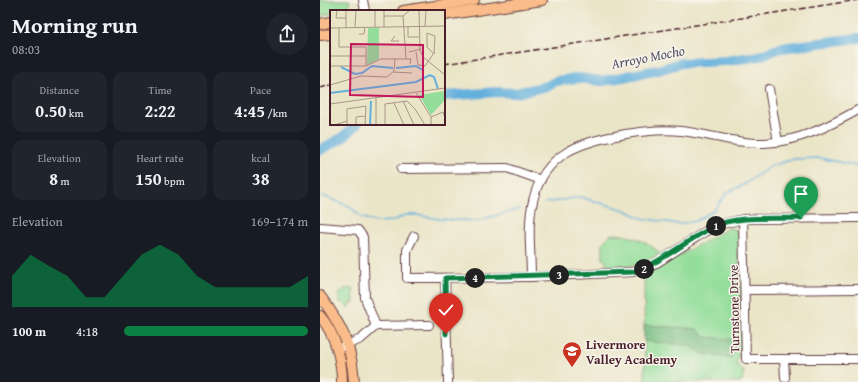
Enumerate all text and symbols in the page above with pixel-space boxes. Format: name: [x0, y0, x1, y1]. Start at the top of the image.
text: Morning run: [12, 9, 138, 41]
inset map: [330, 10, 445, 125]
button: share: [266, 13, 308, 55]
text: 08:03: [12, 40, 40, 59]
water label: Arroyo Mocho: [609, 40, 686, 74]
text: Distance: [40, 82, 79, 98]
text: Time: [148, 82, 172, 98]
text: Pace: [250, 82, 271, 98]
text: 0.50: [35, 98, 66, 123]
text: 2:22: [144, 98, 176, 123]
text: 4:45: [234, 98, 265, 123]
text: km: [66, 105, 83, 121]
text: /km: [265, 105, 287, 121]
text: Elevation: [38, 150, 81, 166]
text: Heart rate: [136, 150, 184, 166]
text: kcal: [251, 150, 270, 166]
text: 8: [49, 166, 58, 191]
text: 150: [135, 166, 162, 191]
text: 38: [252, 166, 269, 191]
text: m: [58, 173, 69, 189]
text: bpm: [162, 173, 185, 189]
pin: [784, 177, 818, 218]
icon: arrive: [790, 183, 812, 205]
text: Elevation: [12, 212, 63, 231]
text: 169–174 m: [251, 212, 308, 231]
pin: 1: [706, 216, 726, 236]
text: 1: [713, 218, 719, 234]
pin: 2: [634, 259, 654, 279]
text: 2: [641, 261, 647, 277]
street label: Turnstone Drive: [724, 264, 744, 354]
pin: 3: [549, 265, 569, 285]
text: 3: [556, 267, 562, 283]
pin: 4: [465, 268, 485, 288]
text: 4: [472, 270, 478, 286]
pin: [429, 293, 463, 334]
icon: check: [435, 299, 457, 321]
text: 100 m: [12, 322, 46, 341]
text: 4:18: [76, 322, 98, 341]
place label: Livermore Valley Academy: [586, 335, 678, 369]
school or university icon: Livermore Valley Academy: [561, 340, 583, 368]

